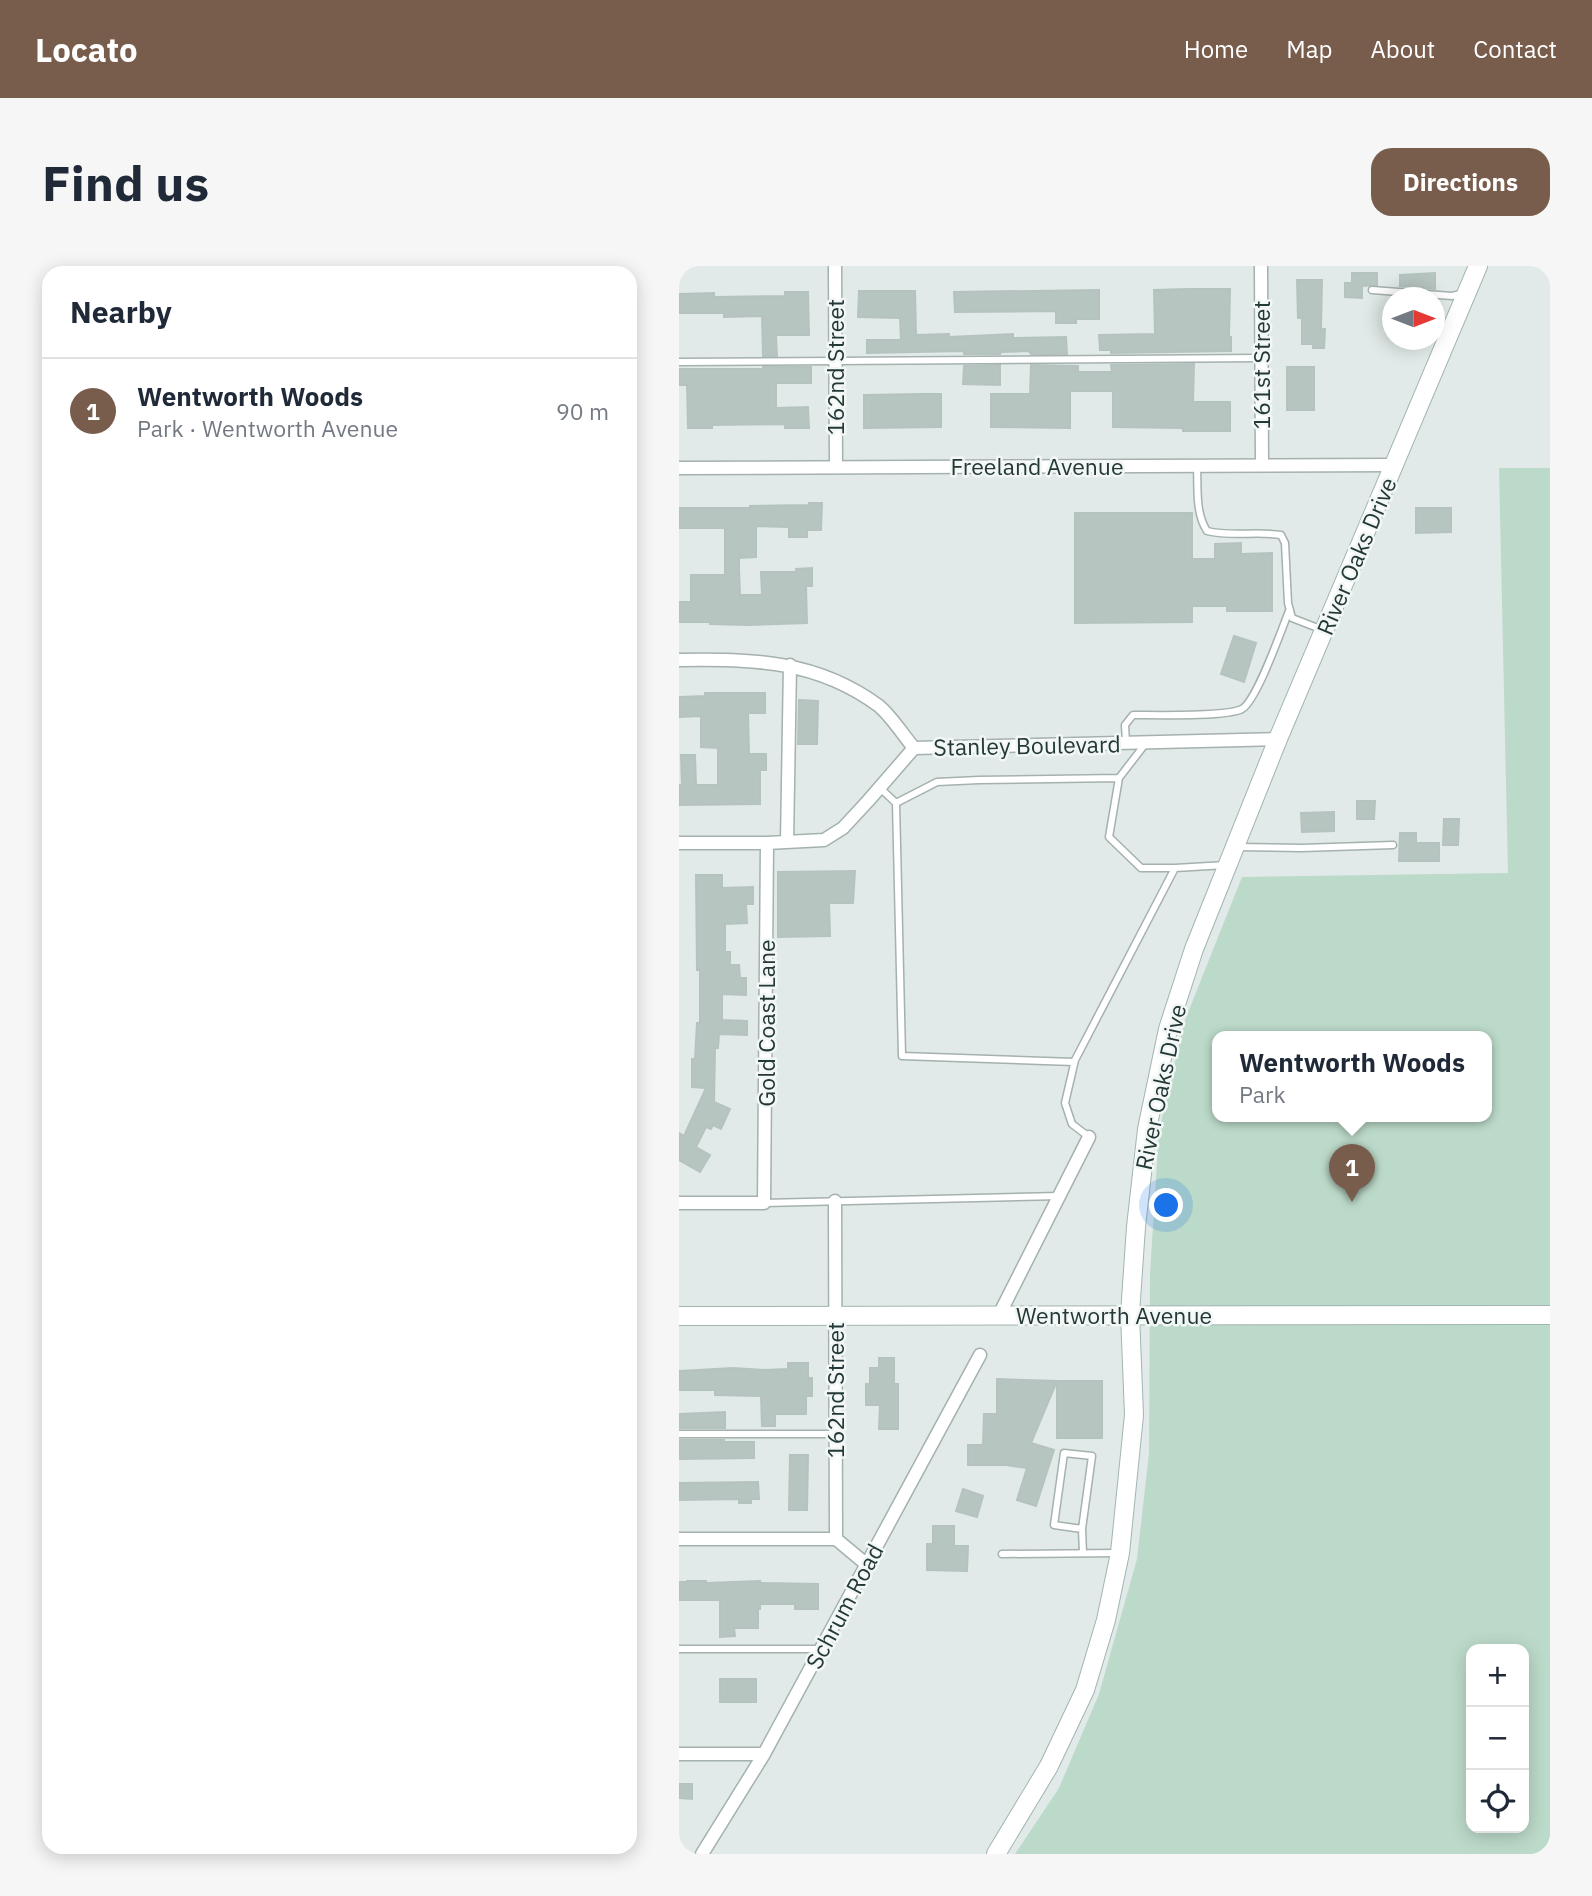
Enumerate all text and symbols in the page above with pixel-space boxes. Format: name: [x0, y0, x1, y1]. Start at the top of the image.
text: Locato: [35, 28, 138, 71]
text: Home: [1184, 33, 1248, 65]
text: Map: [1286, 33, 1332, 65]
text: About: [1370, 33, 1435, 65]
text: Contact: [1473, 33, 1557, 65]
button: Directions: [1371, 148, 1550, 216]
text: Find us: [42, 151, 209, 214]
north arrow: [1382, 287, 1445, 350]
text: Nearby: [70, 292, 172, 331]
street label: 162nd Street: [820, 299, 850, 435]
street label: 161st Street: [1246, 300, 1276, 430]
text: Wentworth Woods: [137, 379, 363, 413]
text: 1: [86, 396, 100, 426]
text: 90 m: [556, 396, 609, 426]
text: Park · Wentworth Avenue: [137, 413, 398, 443]
street label: Freeland Avenue: [950, 451, 1124, 481]
street label: River Oaks Drive: [1309, 473, 1403, 639]
street label: Stanley Boulevard: [933, 728, 1121, 762]
street label: Gold Coast Lane: [751, 939, 781, 1107]
street label: River Oaks Drive: [1128, 1001, 1192, 1173]
popup: [1212, 1031, 1492, 1122]
text: Wentworth Woods: [1239, 1045, 1465, 1079]
text: Park: [1239, 1079, 1286, 1109]
pin: 1: [1329, 1144, 1375, 1202]
your location: [1149, 1188, 1183, 1222]
street label: Wentworth Avenue: [1016, 1300, 1212, 1330]
street label: 162nd Street: [820, 1322, 850, 1458]
street label: Schrum Road: [798, 1538, 890, 1674]
map controls: [1466, 1644, 1529, 1833]
button: +: [1466, 1644, 1529, 1707]
button: −: [1466, 1707, 1529, 1770]
button: locate: [1466, 1770, 1529, 1833]

